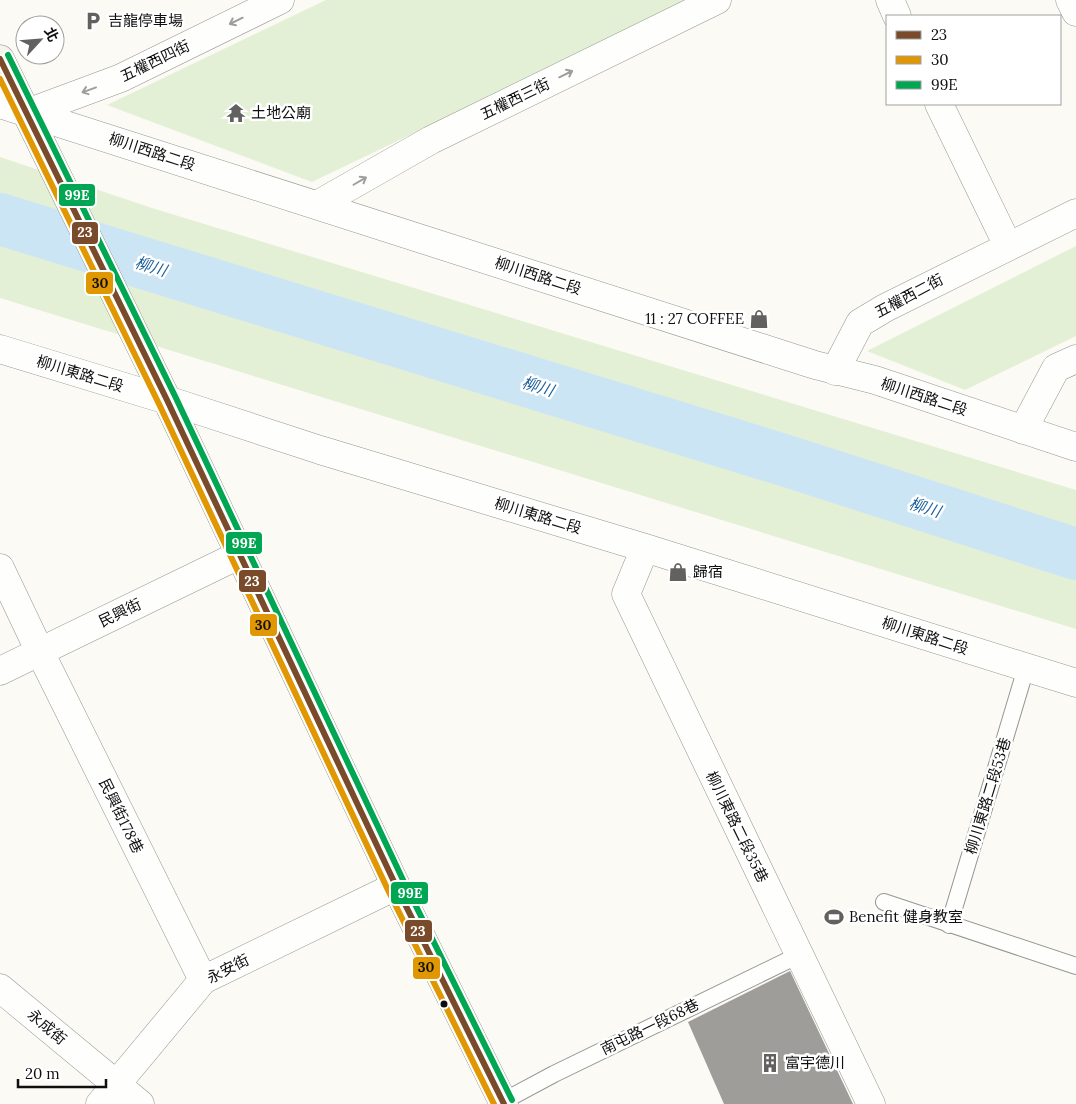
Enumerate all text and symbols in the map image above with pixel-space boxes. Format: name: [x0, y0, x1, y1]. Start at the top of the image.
parking icon: 吉龍停車場: [82, 10, 104, 32]
place label: 吉龍停車場: [108, 11, 183, 30]
north arrow: [15, 15, 65, 65]
legend: [886, 15, 1061, 105]
one-way arrow: [229, 17, 244, 27]
text: 北: [41, 24, 63, 45]
text: 23: [931, 25, 947, 44]
street label: 五權西四街: [117, 36, 193, 86]
text: 30: [931, 50, 949, 69]
one-way arrow: [558, 69, 573, 78]
street label: 五權西三街: [477, 74, 553, 124]
text: 99E: [931, 75, 958, 94]
one-way arrow: [82, 86, 97, 95]
temple icon: 土地公廟: [225, 102, 247, 124]
place label: 土地公廟: [251, 103, 311, 122]
street label: 柳川西路二段: [106, 129, 198, 174]
one-way arrow: [352, 175, 366, 185]
line badge: 99E: [58, 183, 96, 207]
text: 99E: [65, 186, 90, 204]
line badge: 23: [71, 221, 99, 245]
text: 23: [77, 223, 93, 241]
water label: 柳川: [133, 252, 171, 281]
street label: 柳川西路二段: [492, 253, 584, 298]
street label: 五權西二街: [871, 270, 946, 322]
line badge: 30: [85, 271, 114, 295]
text: 30: [92, 274, 108, 292]
shop icon: 11 : 27 COFFEE: [748, 308, 770, 330]
place label: 11 : 27 COFFEE: [645, 309, 744, 328]
street label: 柳川東路二段: [34, 351, 126, 396]
water label: 柳川: [520, 372, 558, 401]
street label: 柳川西路二段: [878, 374, 970, 419]
street label: 柳川東路二段: [492, 493, 584, 538]
water label: 柳川: [907, 493, 945, 522]
line badge: 99E: [225, 531, 263, 555]
text: 99E: [232, 534, 257, 552]
shop icon: 歸宿: [667, 561, 689, 583]
place label: 歸宿: [693, 562, 723, 581]
line badge: 23: [238, 569, 267, 593]
text: 23: [244, 572, 260, 590]
street label: 民興街: [95, 594, 144, 631]
line badge: 30: [249, 613, 278, 637]
street label: 柳川東路二段: [879, 613, 971, 658]
text: 30: [255, 616, 271, 634]
street label: 柳川東路二段53巷: [961, 735, 1014, 857]
street label: 柳川東路二段35巷: [702, 768, 773, 886]
street label: 民興街178巷: [95, 775, 148, 856]
line badge: 99E: [390, 881, 429, 905]
text: 99E: [398, 884, 423, 902]
sports icon: Benefit 健身教室: [823, 906, 845, 928]
place label: Benefit 健身教室: [849, 907, 963, 926]
line badge: 23: [404, 919, 433, 943]
text: 23: [410, 922, 426, 940]
street label: 永安街: [203, 950, 252, 987]
line badge: 30: [412, 956, 441, 980]
text: 30: [418, 958, 434, 976]
street label: 南屯路一段68巷: [597, 995, 702, 1059]
unlabelled marker: [439, 999, 449, 1009]
street label: 永成街: [24, 1005, 71, 1048]
building icon: 富宇德川: [759, 1052, 781, 1074]
place label: 富宇德川: [785, 1053, 845, 1072]
scale bar: [18, 1056, 105, 1088]
text: 20 m: [25, 1064, 60, 1083]

